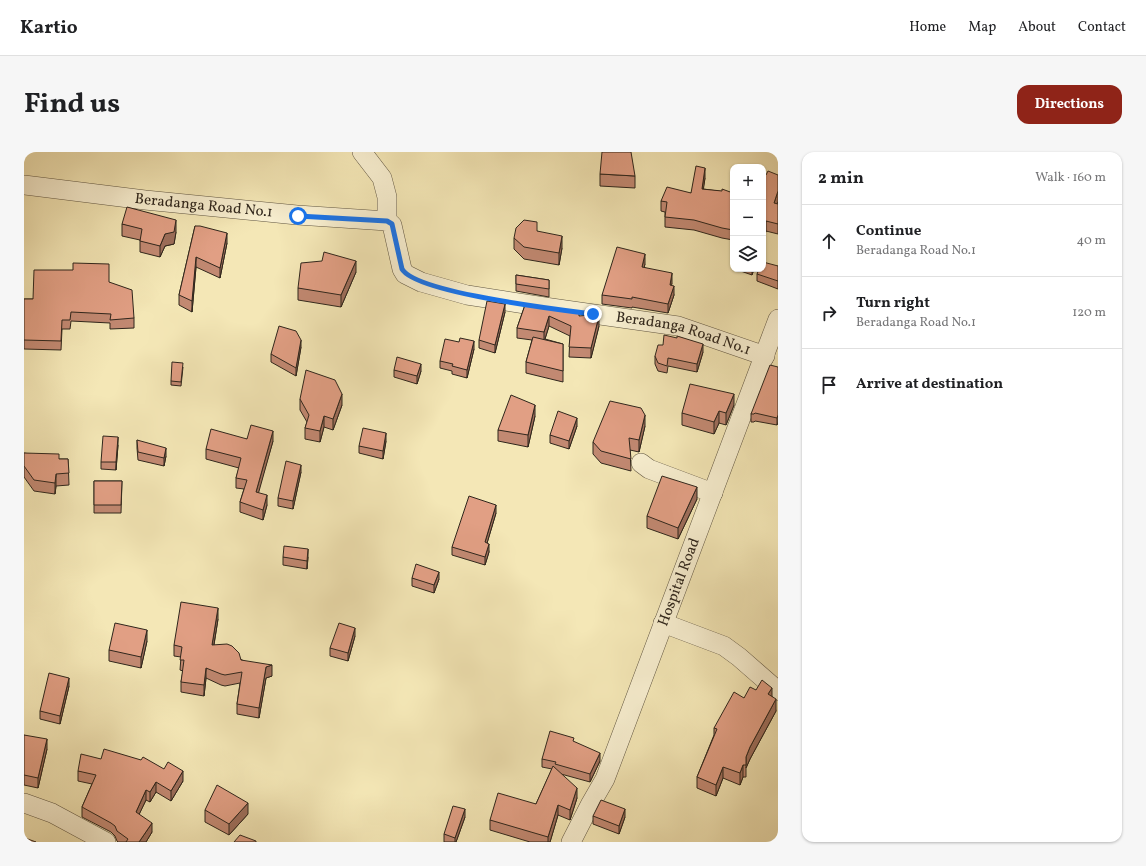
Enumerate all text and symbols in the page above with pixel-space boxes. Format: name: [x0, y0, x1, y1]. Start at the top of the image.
text: Kartio: [20, 15, 78, 41]
text: Home: [909, 18, 946, 37]
text: Map: [968, 18, 996, 37]
text: About: [1018, 18, 1056, 37]
text: Contact: [1078, 18, 1126, 37]
text: Find us: [24, 85, 120, 124]
button: Directions: [1017, 85, 1122, 124]
map controls: [730, 164, 766, 272]
button: +: [730, 164, 766, 200]
text: 2 min: [818, 167, 864, 190]
text: Walk · 160 m: [1035, 169, 1106, 187]
street label: Beradanga Road No.1: [134, 188, 274, 223]
button: −: [730, 200, 766, 236]
route start: [289, 207, 307, 225]
text: Continue: [856, 221, 921, 242]
icon: ahead: [818, 230, 840, 252]
text: 40 m: [1077, 232, 1106, 250]
button: layers: [730, 236, 766, 272]
text: Beradanga Road No.1: [856, 242, 976, 260]
text: Turn right: [856, 293, 930, 314]
icon: right: [818, 302, 840, 324]
text: 120 m: [1072, 304, 1106, 322]
route end: [584, 305, 602, 323]
street label: Beradanga Road No.1: [615, 307, 753, 361]
text: Beradanga Road No.1: [856, 314, 976, 332]
icon: arrive: [818, 374, 840, 396]
text: Arrive at destination: [856, 374, 1003, 395]
street label: Hospital Road: [653, 535, 705, 629]

